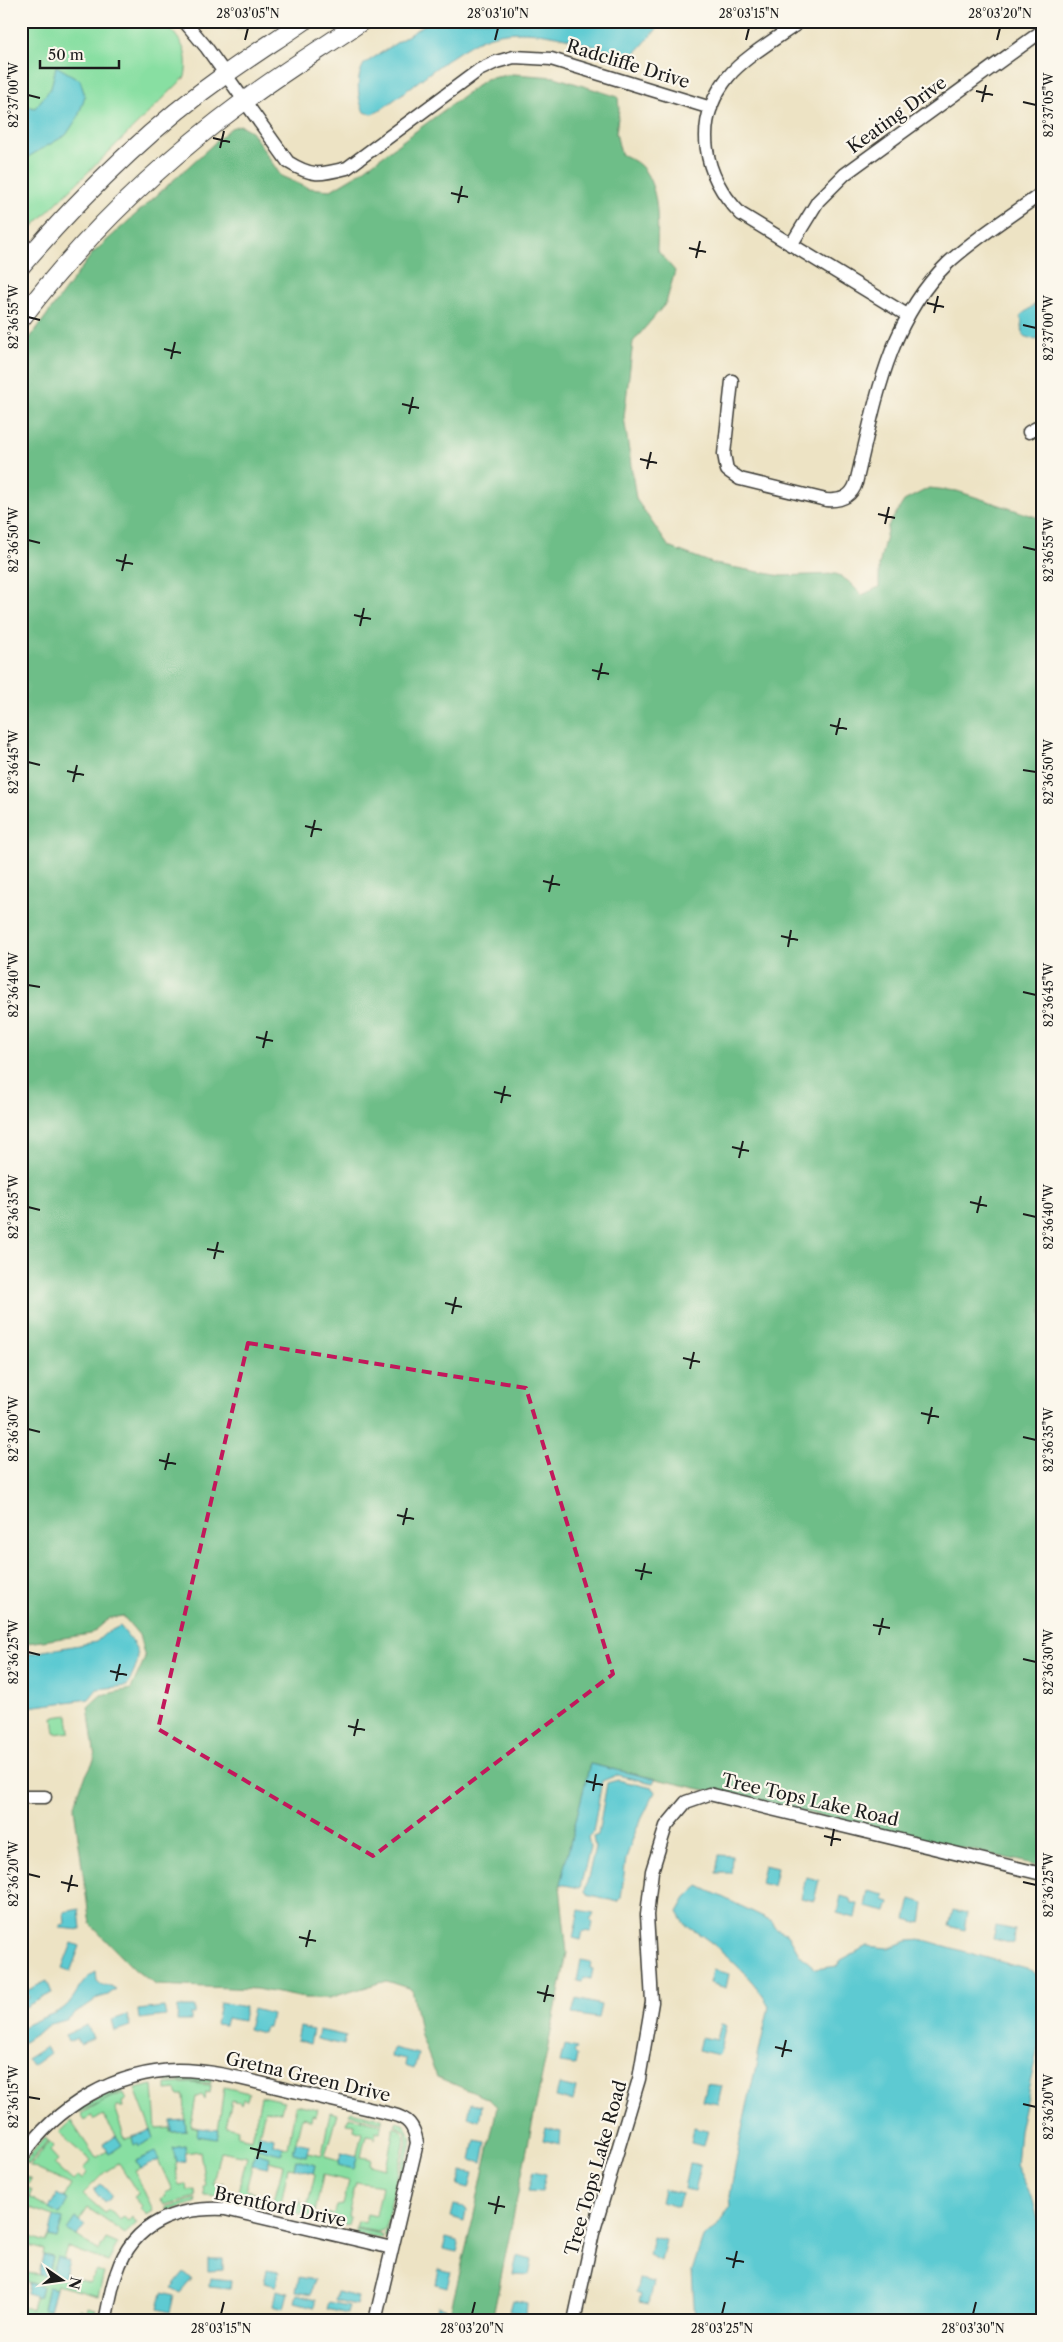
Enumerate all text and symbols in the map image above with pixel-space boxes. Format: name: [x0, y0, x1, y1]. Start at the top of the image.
text: 28°03'05"N: [216, 6, 280, 21]
text: 28°03'10"N: [467, 6, 529, 21]
text: 28°03'15"N: [719, 6, 779, 21]
text: 28°03'20"N: [968, 6, 1032, 21]
street label: Radcliffe Drive: [564, 35, 692, 93]
scale bar: [40, 38, 119, 70]
text: 50 m: [48, 45, 84, 64]
text: 82°37'00"W: [6, 61, 21, 128]
street label: Keating Drive: [843, 72, 951, 158]
text: 82°37'05"W: [1041, 72, 1056, 137]
text: 82°36'55"W: [6, 284, 21, 349]
text: 82°37'00"W: [1041, 294, 1056, 361]
text: 82°36'50"W: [6, 506, 21, 573]
text: 82°36'55"W: [1041, 517, 1056, 582]
text: 82°36'45"W: [6, 729, 21, 794]
text: 82°36'50"W: [1041, 738, 1056, 805]
text: 82°36'40"W: [6, 951, 21, 1018]
text: 82°36'45"W: [1041, 962, 1056, 1027]
text: 82°36'35"W: [6, 1174, 21, 1239]
text: 82°36'40"W: [1041, 1183, 1056, 1250]
text: 82°36'30"W: [6, 1395, 21, 1462]
text: 82°36'35"W: [1041, 1407, 1056, 1472]
text: 82°36'25"W: [6, 1619, 21, 1685]
text: 82°36'30"W: [1041, 1628, 1056, 1695]
street label: Tree Tops Lake Road: [719, 1769, 901, 1831]
text: 82°36'20"W: [6, 1840, 21, 1907]
text: 82°36'25"W: [1041, 1852, 1056, 1918]
street label: Gretna Green Drive: [223, 2047, 393, 2107]
text: 82°36'15"W: [6, 2065, 21, 2129]
text: 82°36'20"W: [1041, 2073, 1056, 2140]
street label: Tree Tops Lake Road: [560, 2078, 632, 2258]
street label: Brentford Drive: [212, 2182, 348, 2232]
north arrow: [38, 2254, 88, 2304]
text: N: [65, 2275, 85, 2291]
text: 28°03'15"N: [191, 2321, 251, 2336]
text: 28°03'20"N: [440, 2321, 504, 2336]
text: 28°03'25"N: [691, 2321, 753, 2336]
text: 28°03'30"N: [941, 2321, 1005, 2336]

